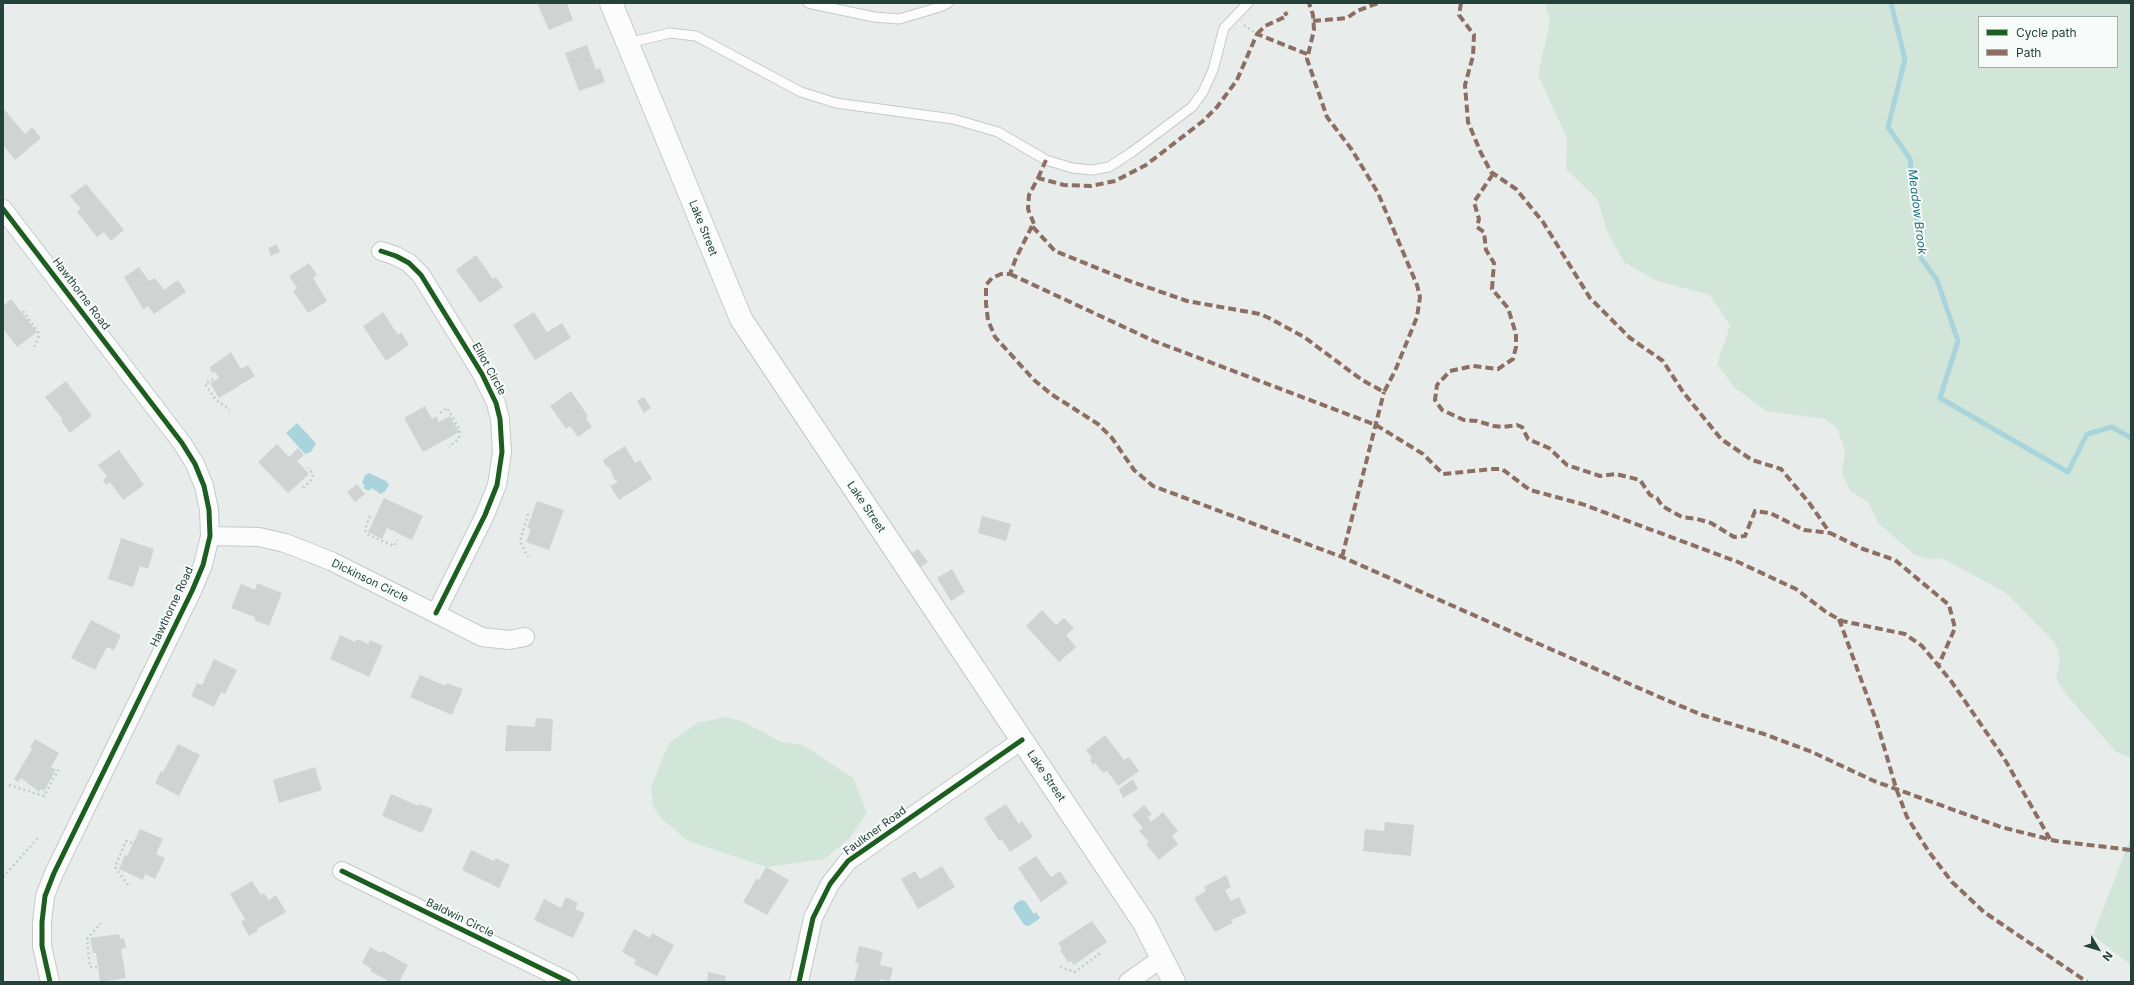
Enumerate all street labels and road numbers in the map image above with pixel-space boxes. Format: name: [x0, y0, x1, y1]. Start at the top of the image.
street label: Lake Street: [686, 198, 720, 258]
street label: Hawthorne Road: [50, 255, 112, 333]
street label: Elliot Circle: [469, 340, 509, 398]
street label: Lake Street: [844, 479, 888, 535]
street label: Dickinson Circle: [329, 557, 411, 605]
street label: Hawthorne Road: [148, 565, 196, 649]
street label: Lake Street: [1024, 748, 1068, 804]
street label: Faulkner Road: [841, 804, 909, 858]
street label: Baldwin Circle: [424, 896, 496, 940]

